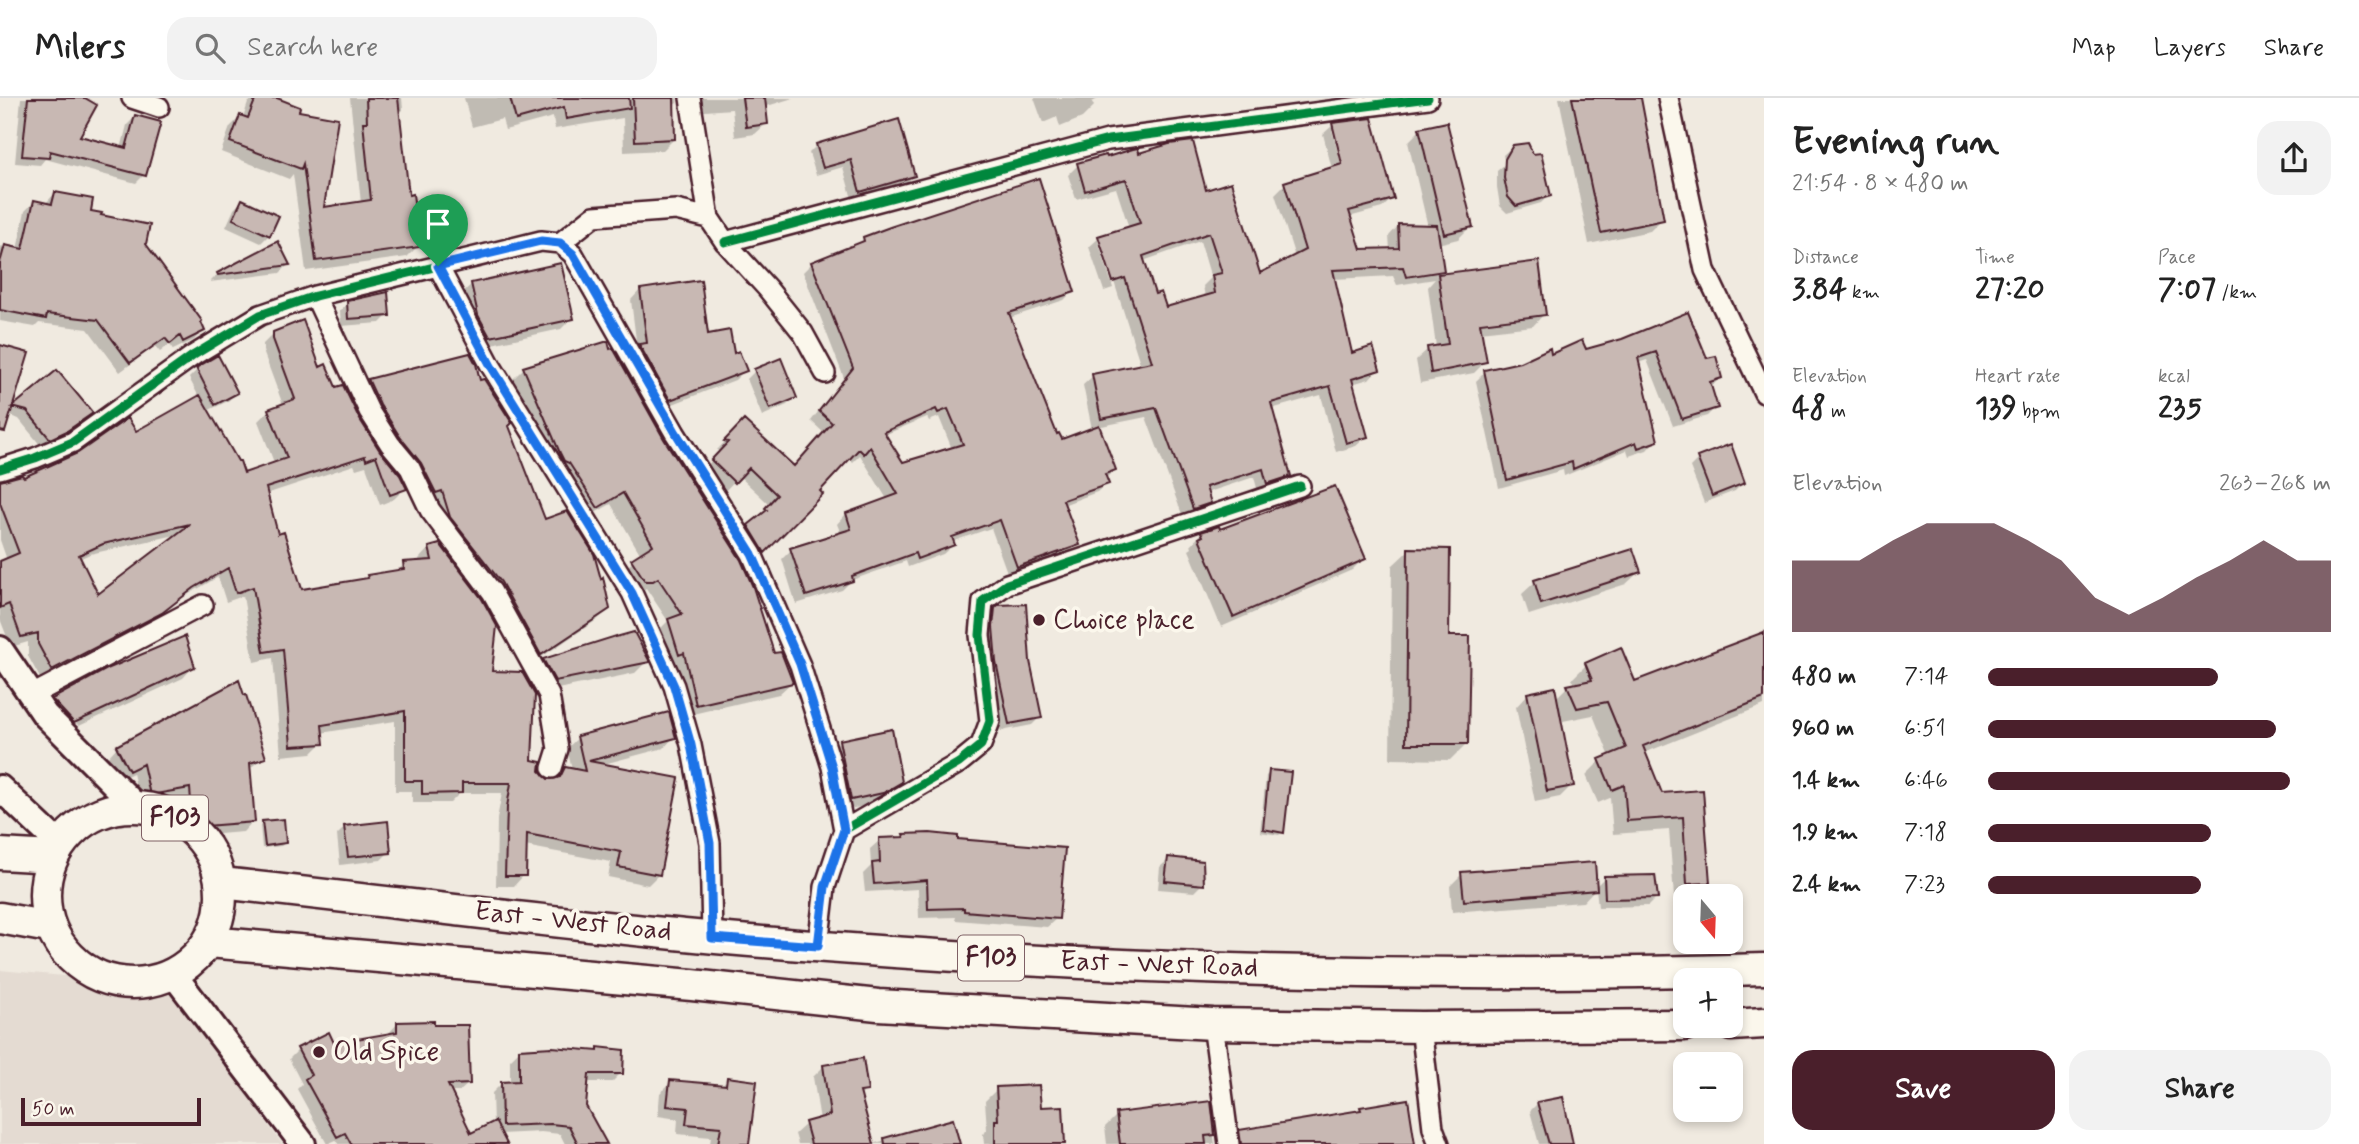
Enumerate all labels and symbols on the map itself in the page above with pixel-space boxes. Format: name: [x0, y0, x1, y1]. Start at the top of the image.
pin: [408, 194, 468, 266]
place label: Choice place: [1053, 602, 1195, 639]
marker: Choice place: [1031, 612, 1047, 628]
road number: F103: [142, 796, 208, 840]
north arrow: [1673, 884, 1743, 954]
street label: East - West Road: [473, 893, 673, 951]
road number: F103: [958, 936, 1024, 980]
street label: East - West Road: [1059, 943, 1259, 987]
place label: Old Spice: [333, 1034, 439, 1071]
marker: Old Spice: [311, 1044, 327, 1060]
scale bar: [21, 1095, 201, 1127]

